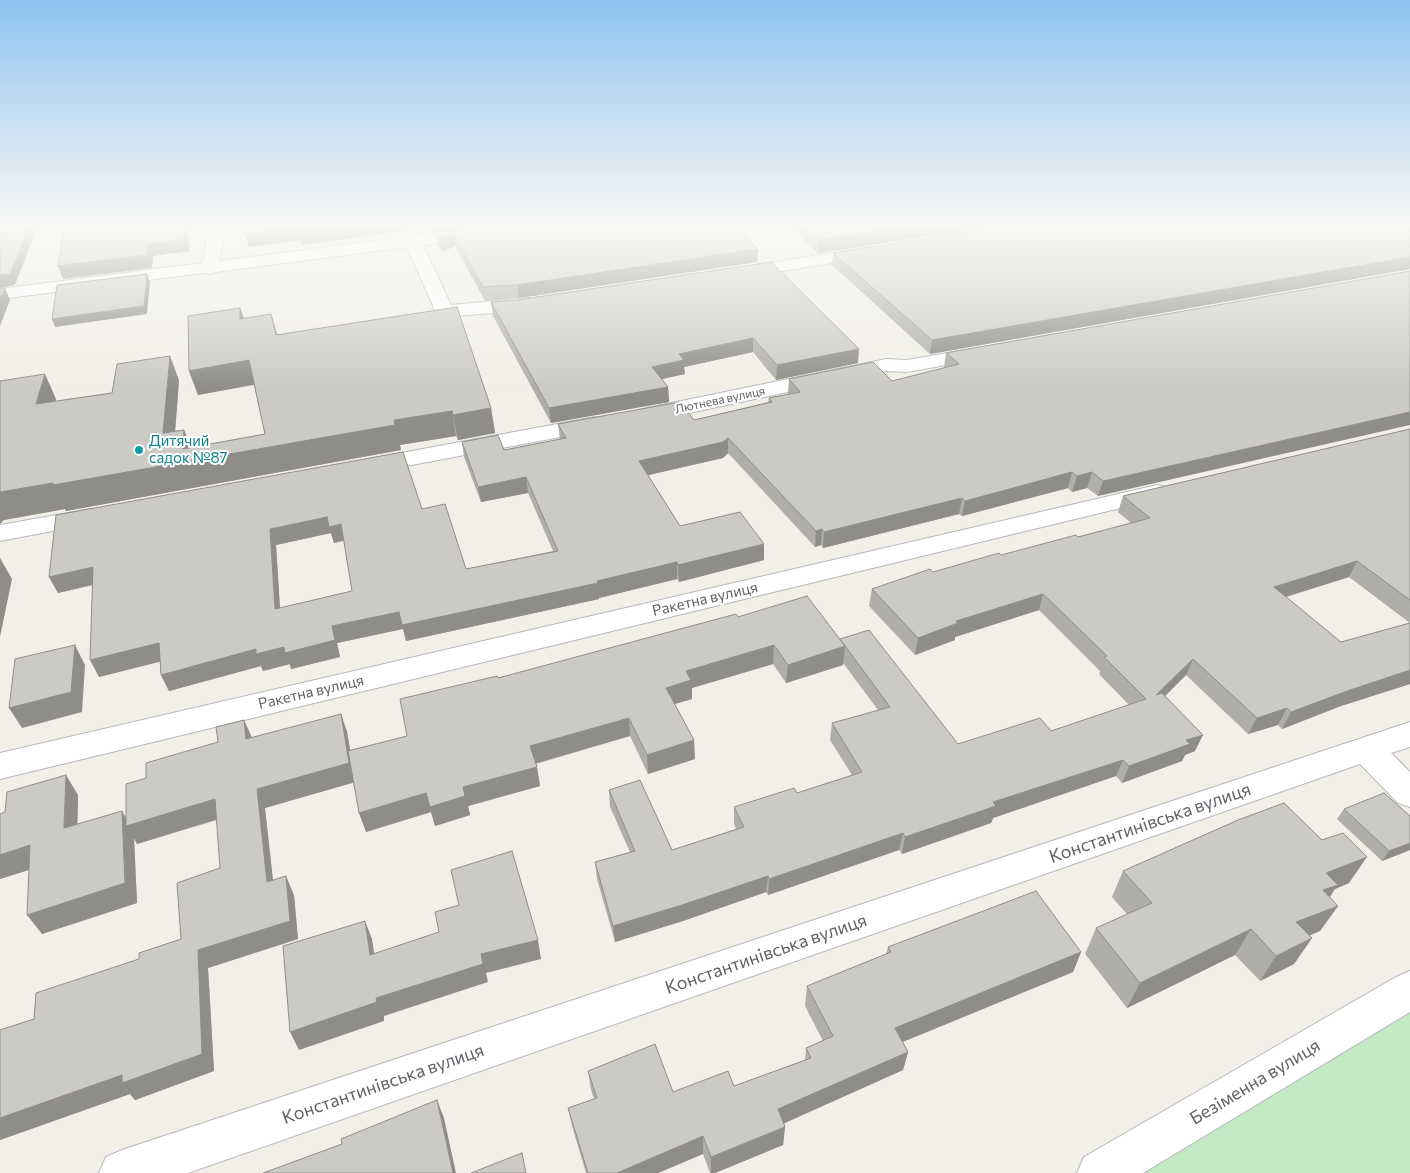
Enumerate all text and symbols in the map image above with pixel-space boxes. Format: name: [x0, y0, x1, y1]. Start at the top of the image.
street label: Лютнева вулиця: [674, 383, 766, 417]
place label: Дитячий садок №87: [149, 432, 227, 467]
marker: Дитячий садок №87: [133, 444, 145, 456]
street label: Ракетна вулиця: [650, 578, 760, 620]
street label: Ракетна вулиця: [256, 671, 366, 713]
street label: Константинівська вулиця: [1046, 778, 1254, 868]
street label: Константинівська вулиця: [662, 909, 870, 999]
street label: Безіменна вулиця: [1186, 1034, 1324, 1130]
street label: Константинівська вулиця: [279, 1039, 487, 1129]

